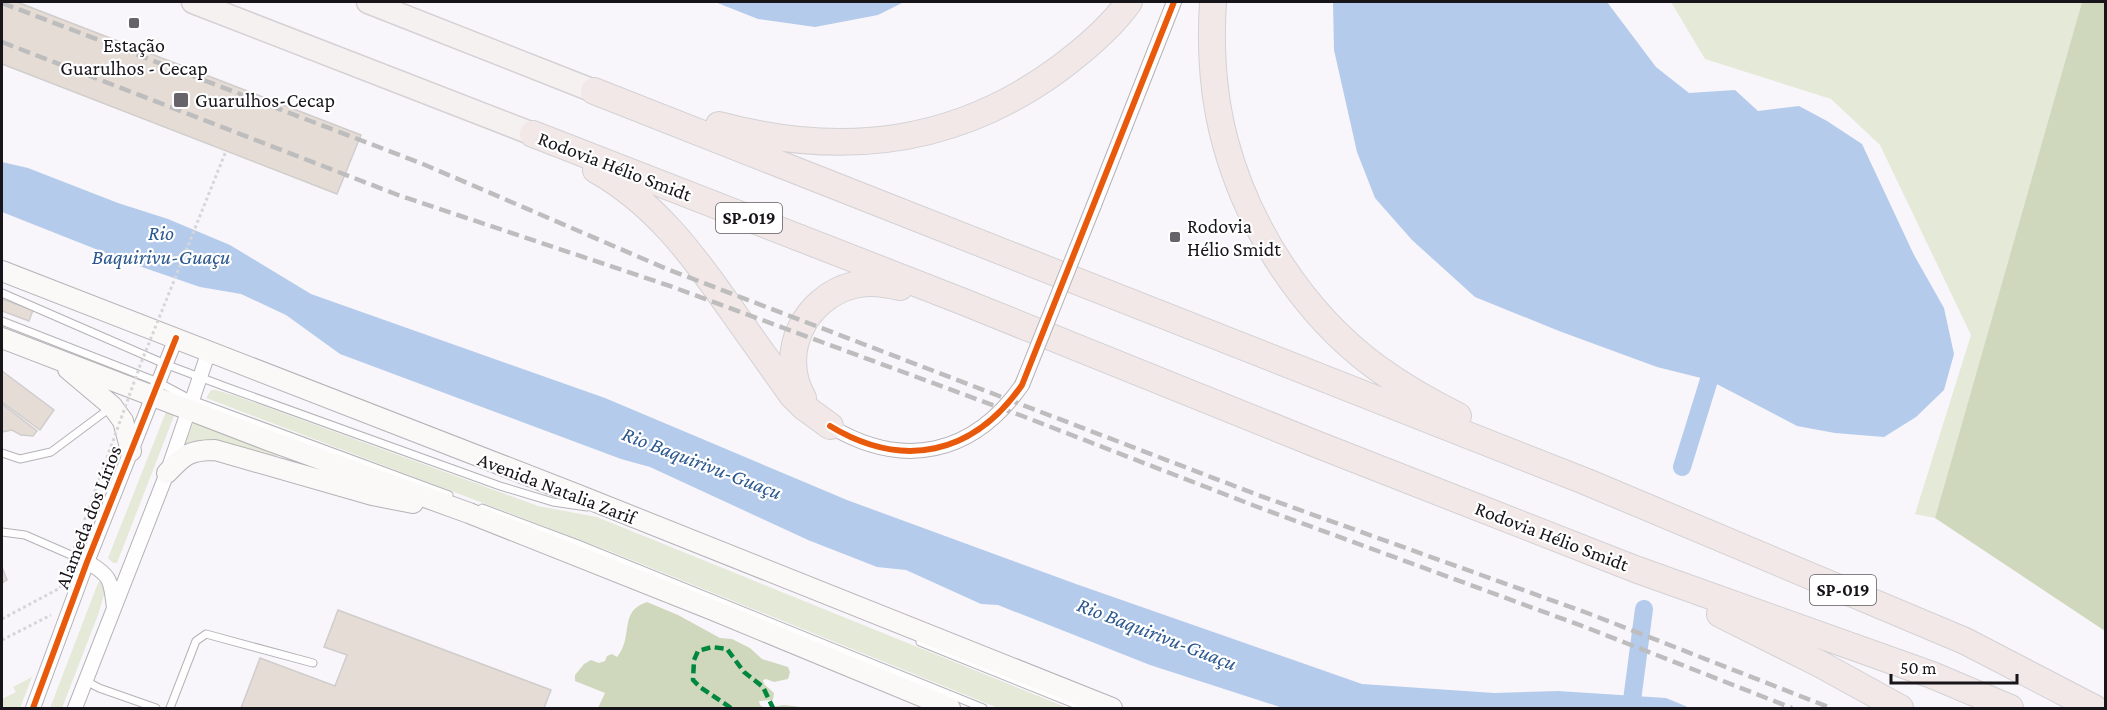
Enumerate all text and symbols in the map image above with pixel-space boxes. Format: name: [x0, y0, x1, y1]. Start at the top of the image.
marker: Estação Guarulhos - Cecap: [127, 16, 141, 30]
place label: Estação Guarulhos - Cecap: [60, 34, 208, 80]
place label: Guarulhos-Cecap: [195, 89, 335, 112]
marker: Guarulhos-Cecap: [172, 91, 190, 109]
street label: Rodovia Hélio Smidt: [535, 127, 695, 206]
road number: SP-019: [716, 203, 782, 233]
place label: Rodovia Hélio Smidt: [1187, 215, 1281, 260]
water label: Rio Baquirivu-Guaçu: [92, 221, 230, 269]
marker: Rodovia Hélio Smidt: [1168, 230, 1182, 244]
water label: Rio Baquirivu-Guaçu: [619, 422, 785, 504]
street label: Alameda dos Lírios: [51, 442, 125, 592]
street label: Avenida Natalia Zarif: [475, 448, 640, 529]
street label: Rodovia Hélio Smidt: [1472, 497, 1632, 576]
road number: SP-019: [1810, 575, 1876, 605]
water label: Rio Baquirivu-Guaçu: [1074, 593, 1240, 675]
scale bar: [1891, 647, 2017, 685]
text: 50 m: [1900, 658, 1937, 678]

